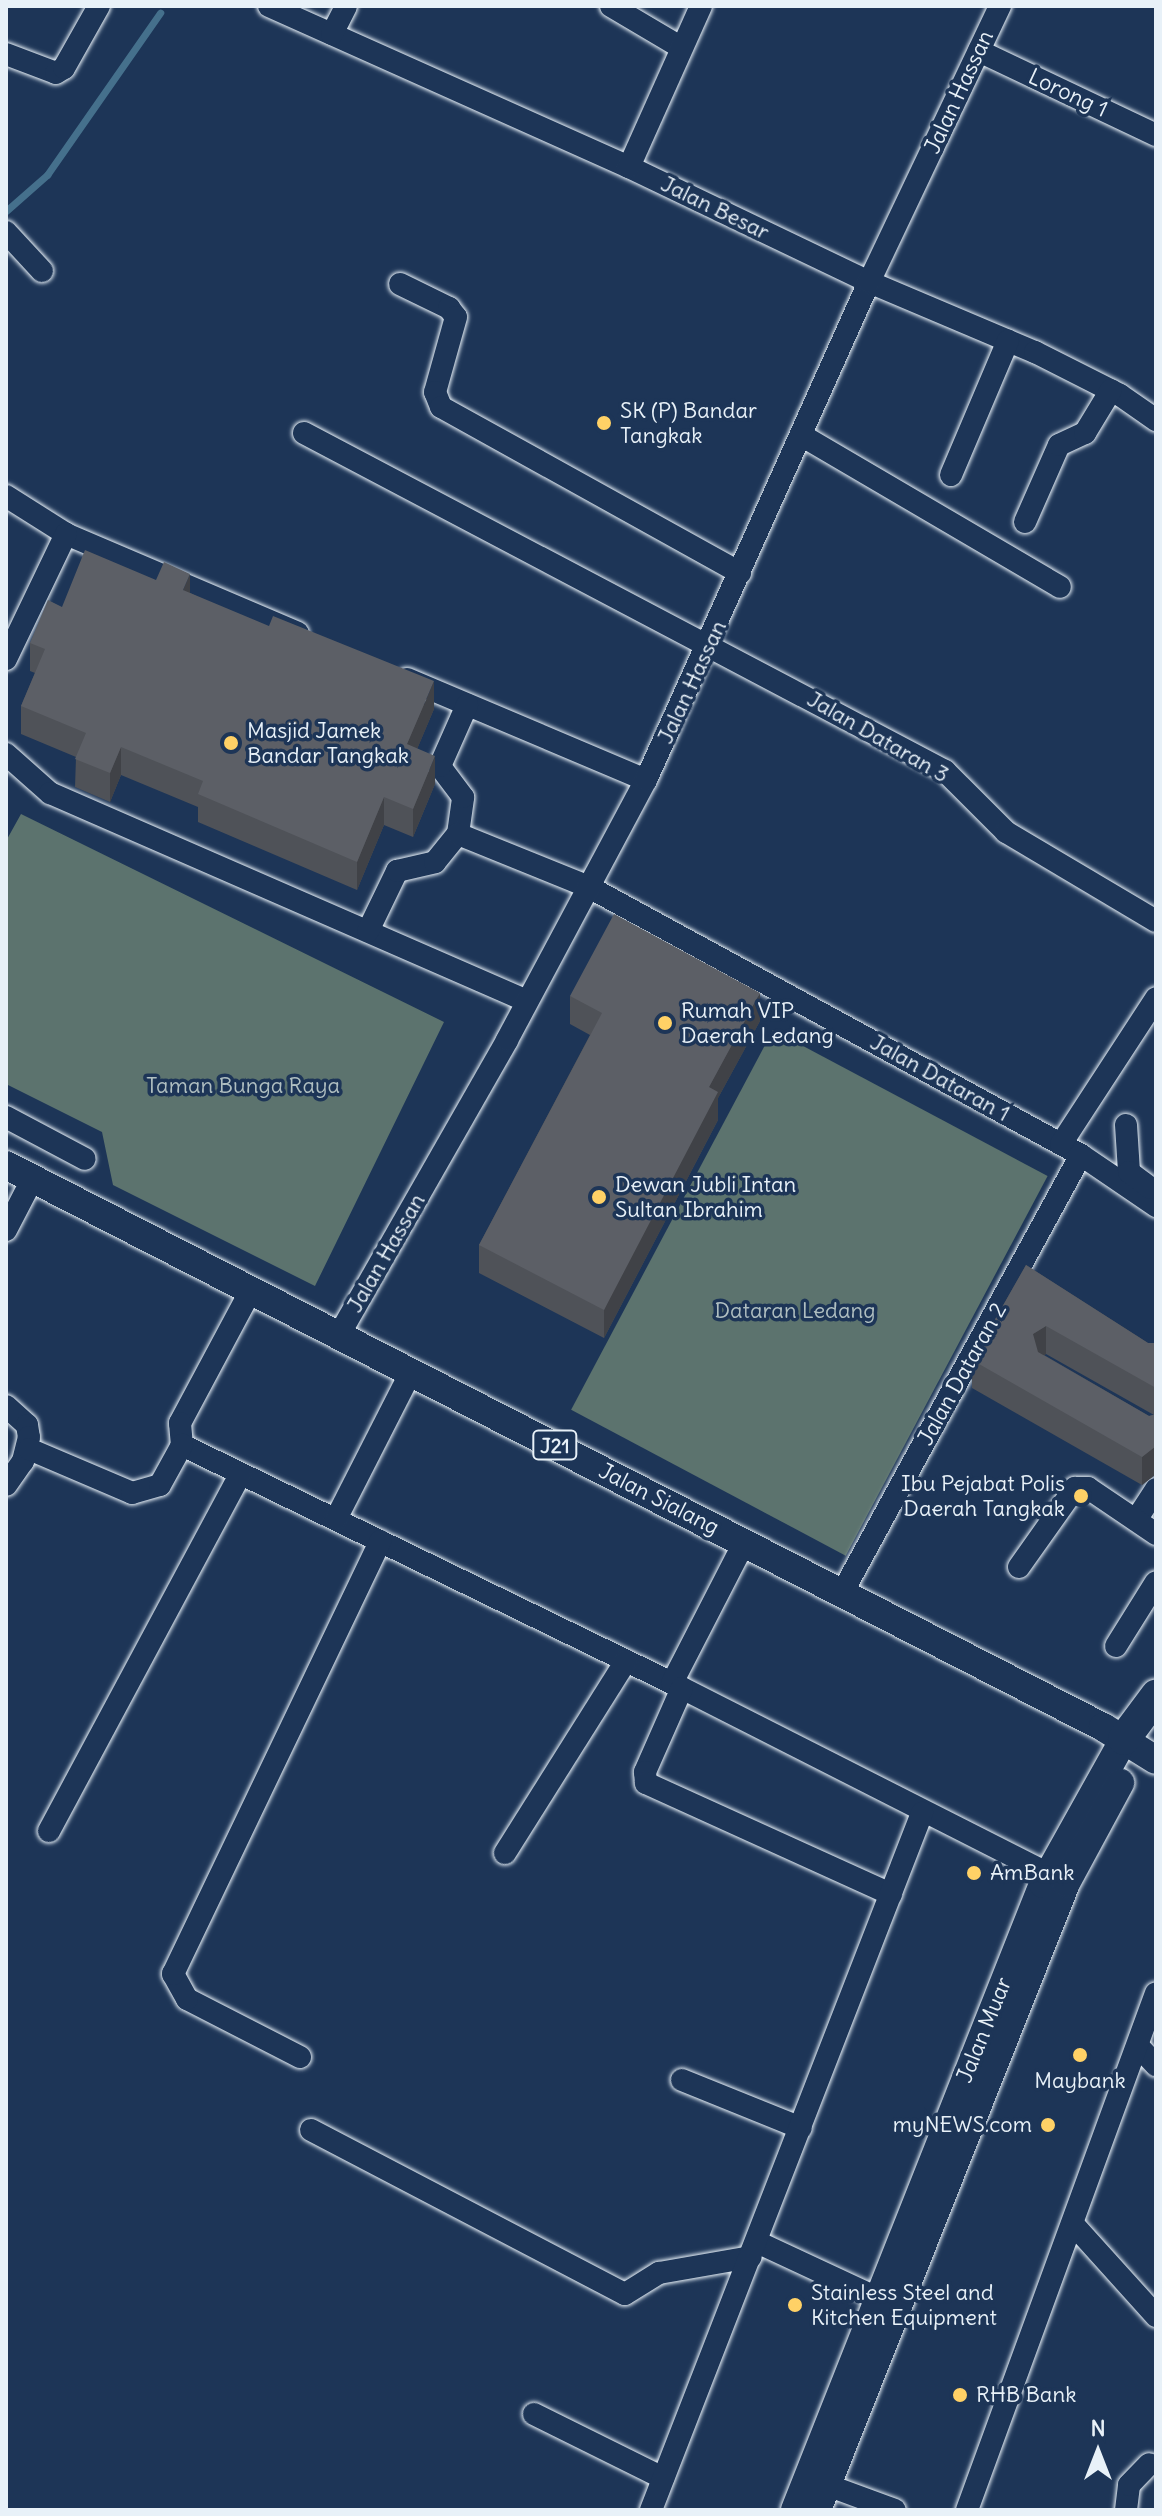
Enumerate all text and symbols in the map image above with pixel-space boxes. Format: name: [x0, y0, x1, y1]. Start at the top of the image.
street label: Jalan Hassan: [919, 26, 999, 158]
street label: Lorong 1: [1024, 63, 1112, 123]
street label: Jalan Besar: [657, 170, 773, 246]
place label: SK (P) Bandar Tangkak: [620, 397, 757, 448]
marker: SK (P) Bandar Tangkak: [595, 414, 613, 432]
street label: Jalan Hassan: [652, 616, 732, 748]
street label: Jalan Dataran 3: [803, 686, 953, 788]
place label: Masjid Jamek Bandar Tangkak: [247, 717, 409, 768]
marker: Masjid Jamek Bandar Tangkak: [222, 734, 240, 752]
place label: Rumah VIP Daerah Ledang: [681, 997, 834, 1048]
marker: Rumah VIP Daerah Ledang: [656, 1014, 674, 1032]
street label: Jalan Dataran 1: [866, 1029, 1014, 1127]
park label: Taman Bunga Raya: [146, 1073, 340, 1099]
place label: Dewan Jubli Intan Sultan Ibrahim: [615, 1171, 796, 1222]
marker: Dewan Jubli Intan Sultan Ibrahim: [590, 1188, 608, 1206]
street label: Jalan Hassan: [341, 1189, 431, 1317]
park label: Dataran Ledang: [714, 1298, 876, 1324]
street label: Jalan Dataran 2: [912, 1298, 1012, 1450]
road number: J21: [531, 1429, 579, 1461]
street label: Jalan Sialang: [594, 1457, 724, 1541]
place label: Ibu Pejabat Polis Daerah Tangkak: [901, 1470, 1065, 1522]
marker: Ibu Pejabat Polis Daerah Tangkak: [1072, 1487, 1090, 1505]
place label: AmBank: [990, 1860, 1074, 1886]
marker: AmBank: [965, 1864, 983, 1882]
street label: Jalan Muar: [951, 1974, 1017, 2086]
marker: Maybank: [1071, 2046, 1089, 2064]
place label: Maybank: [1034, 2068, 1126, 2094]
place label: myNEWS.com: [893, 2112, 1032, 2138]
marker: myNEWS.com: [1039, 2116, 1057, 2134]
place label: Stainless Steel and Kitchen Equipment: [811, 2279, 997, 2330]
marker: Stainless Steel and Kitchen Equipment: [786, 2296, 804, 2314]
place label: RHB Bank: [976, 2382, 1076, 2408]
marker: RHB Bank: [951, 2386, 969, 2404]
north arrow: [1058, 2412, 1138, 2492]
text: N: [1090, 2414, 1106, 2442]

